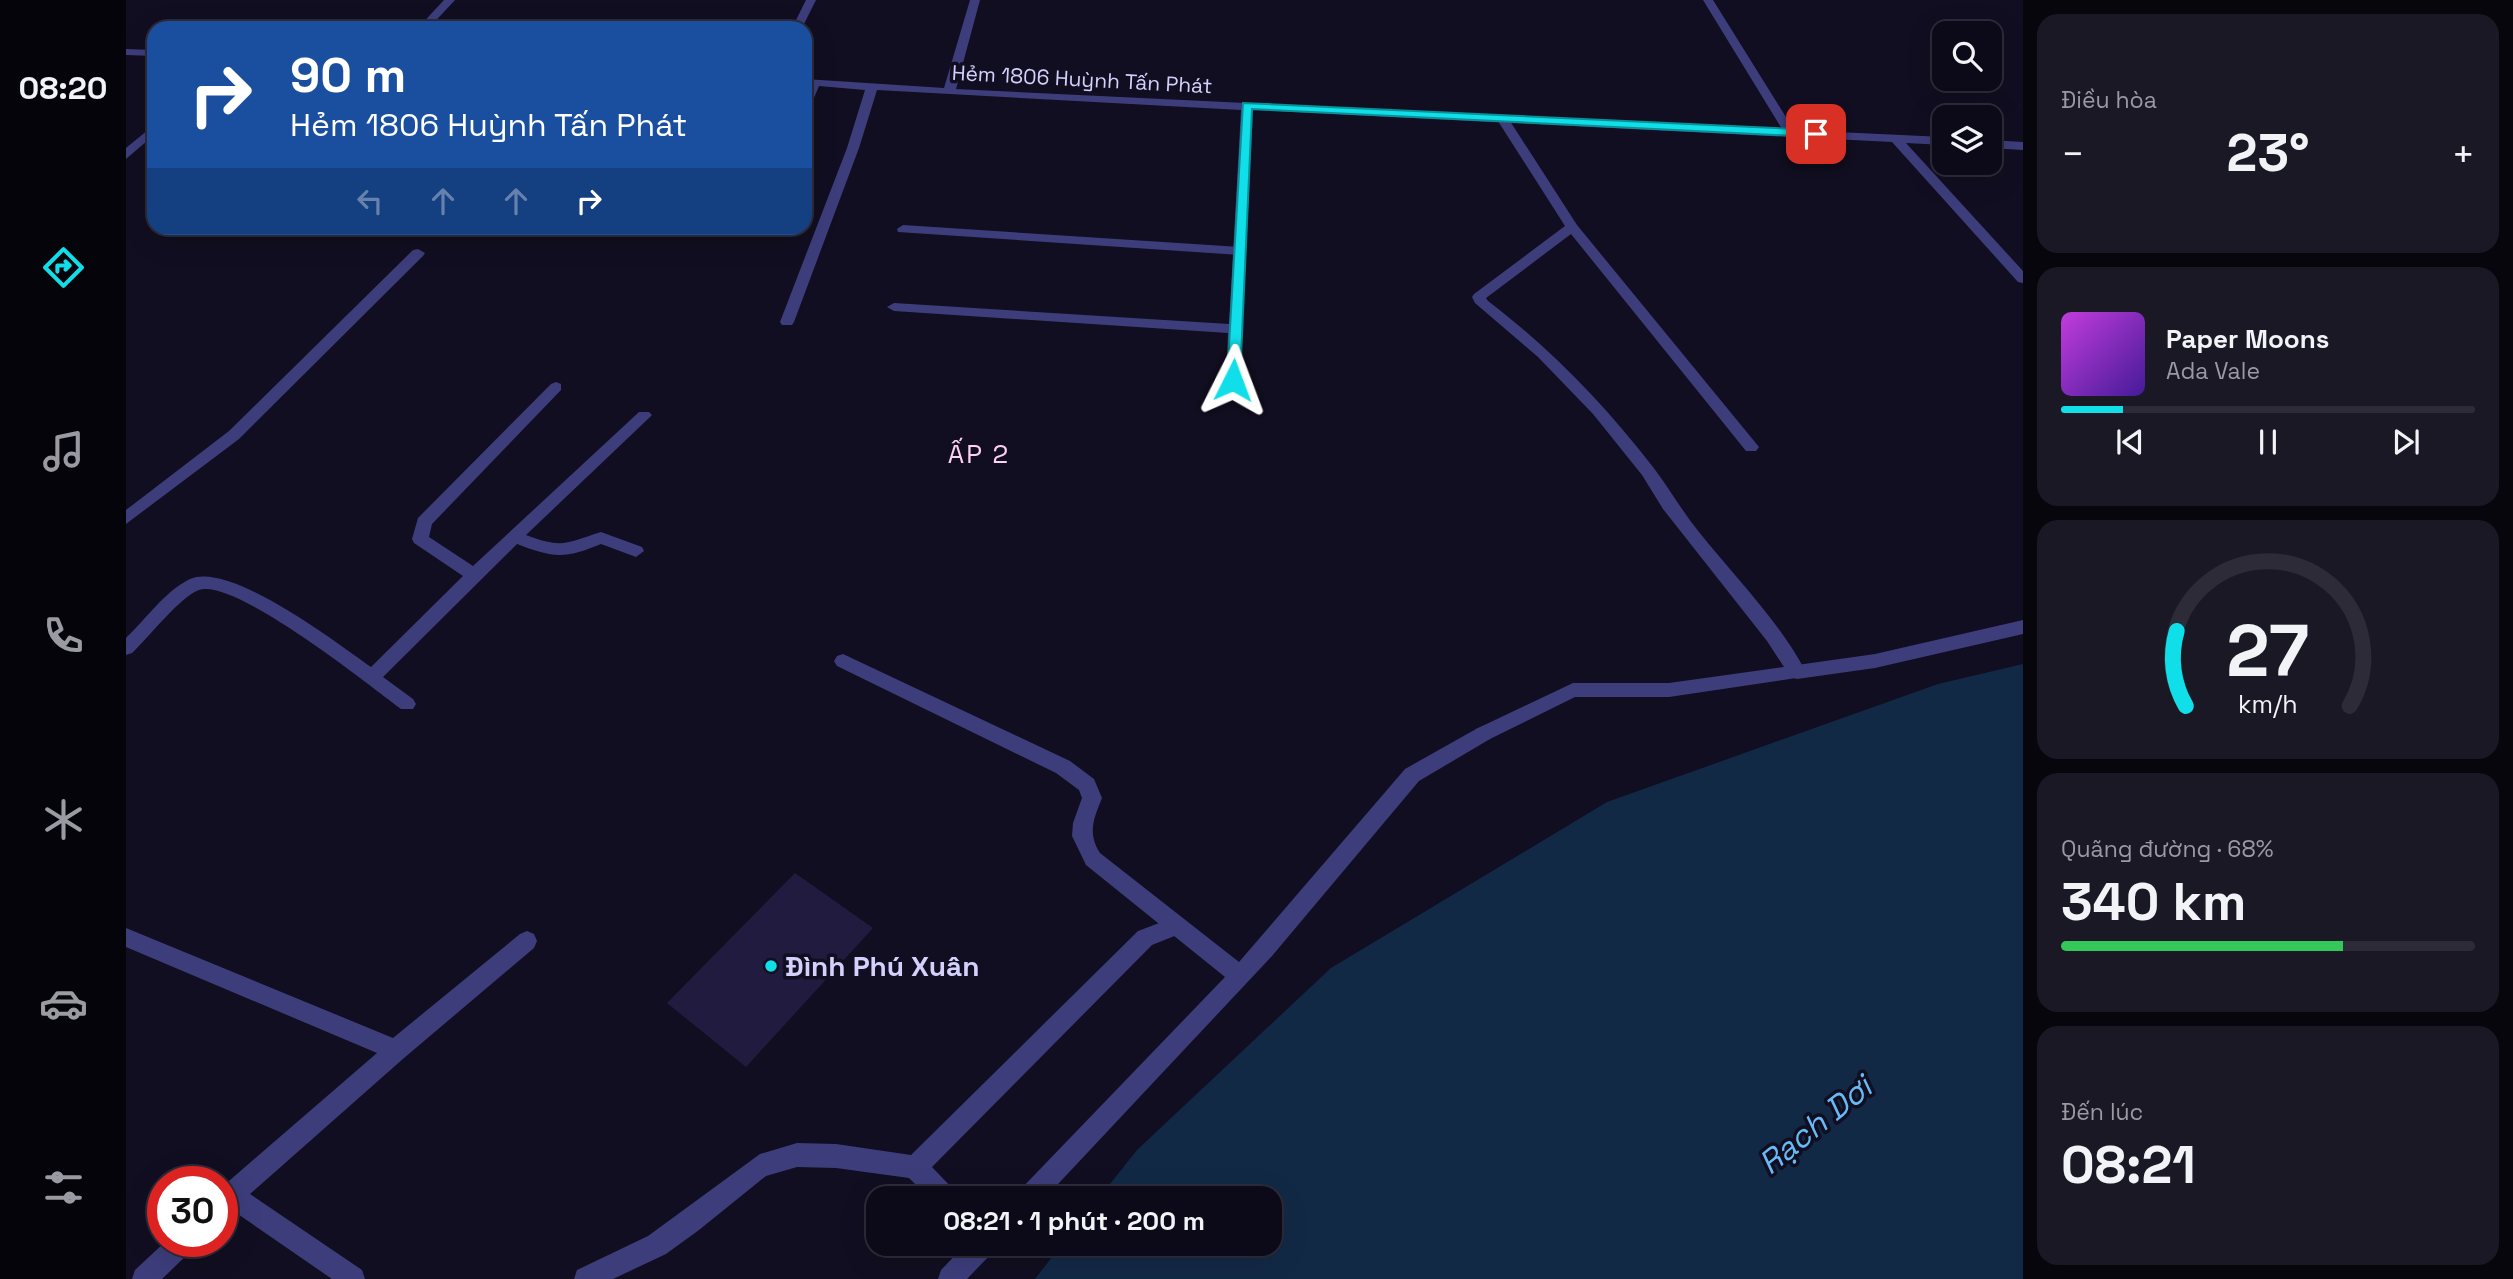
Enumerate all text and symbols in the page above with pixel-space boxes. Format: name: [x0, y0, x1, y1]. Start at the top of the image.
map controls: [1932, 21, 2002, 175]
button: search: [1932, 21, 2002, 91]
text: 90 m: [290, 44, 406, 106]
icon: right: [175, 49, 266, 140]
street label: Hẻm 1806 Huỳnh Tấn Phát: [951, 59, 1213, 99]
text: 08:20: [18, 68, 108, 108]
text: Điều hòa: [2061, 85, 2157, 115]
pin: [1786, 104, 1846, 164]
text: Hẻm 1806 Huỳnh Tấn Phát: [290, 105, 687, 145]
button: layers: [1932, 105, 2002, 175]
icon: arrive: [1797, 115, 1835, 153]
text: 23°: [2227, 120, 2310, 186]
text: −: [2061, 130, 2085, 178]
text: +: [2451, 130, 2475, 178]
icon: left: [351, 182, 389, 220]
icon: ahead: [424, 182, 462, 220]
icon: ahead: [497, 182, 535, 220]
icon: right: [570, 182, 608, 220]
icon: directions: [39, 243, 88, 292]
text: Paper Moons: [2166, 322, 2329, 356]
position arrow: [1196, 343, 1270, 417]
text: Ada Vale: [2166, 356, 2260, 386]
icon: previous: [2111, 423, 2149, 461]
icon: pause: [2249, 423, 2287, 461]
icon: next: [2387, 423, 2425, 461]
icon: music: [39, 427, 88, 476]
district label: ẤP 2: [948, 437, 1010, 471]
text: 27: [2227, 604, 2309, 697]
icon: phone: [39, 611, 88, 660]
text: km/h: [2238, 687, 2298, 719]
icon: climate: [39, 795, 88, 844]
text: Quãng đường · 68%: [2061, 834, 2274, 864]
text: 340 km: [2061, 869, 2246, 935]
place label: Đình Phú Xuân: [785, 948, 980, 984]
marker: Đình Phú Xuân: [763, 958, 779, 974]
icon: car: [39, 979, 88, 1028]
water label: Rạch Dơi: [1750, 1065, 1883, 1183]
text: Đến lúc: [2061, 1097, 2143, 1127]
text: 08:21: [2061, 1132, 2196, 1198]
icon: filters: [39, 1163, 88, 1212]
speed limit sign: 30: [147, 1166, 238, 1257]
text: 08:21 · 1 phút · 200 m: [943, 1204, 1205, 1238]

